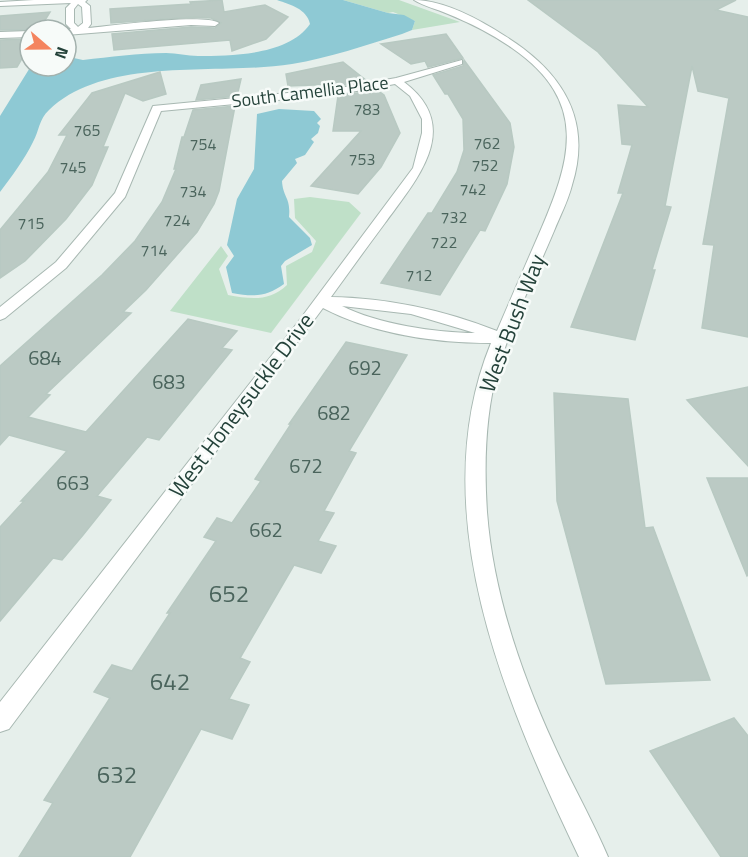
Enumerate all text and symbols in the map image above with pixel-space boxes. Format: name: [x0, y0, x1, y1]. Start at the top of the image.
north arrow: [18, 18, 78, 78]
text: N: [49, 44, 75, 62]
street label: South Camellia Place: [230, 68, 390, 115]
house number: 783: [354, 97, 380, 121]
house number: 765: [74, 118, 100, 142]
house number: 762: [474, 131, 500, 155]
house number: 754: [190, 132, 216, 156]
house number: 753: [349, 147, 375, 171]
house number: 752: [472, 153, 498, 177]
house number: 745: [60, 155, 86, 179]
house number: 742: [460, 177, 486, 201]
house number: 734: [180, 179, 206, 203]
house number: 732: [441, 205, 467, 229]
house number: 724: [164, 208, 190, 232]
house number: 715: [18, 211, 44, 235]
house number: 722: [431, 230, 457, 254]
house number: 714: [141, 238, 167, 262]
street label: West Bush Way: [470, 249, 554, 397]
house number: 712: [406, 263, 432, 287]
street label: West Honeysuckle Drive: [160, 305, 322, 505]
house number: 684: [28, 342, 62, 373]
house number: 692: [348, 352, 382, 383]
house number: 683: [152, 366, 186, 397]
house number: 682: [317, 397, 351, 428]
house number: 672: [289, 450, 323, 481]
house number: 663: [56, 467, 90, 498]
house number: 662: [249, 514, 283, 545]
house number: 652: [209, 575, 249, 611]
house number: 642: [150, 663, 190, 699]
house number: 632: [97, 756, 137, 792]

